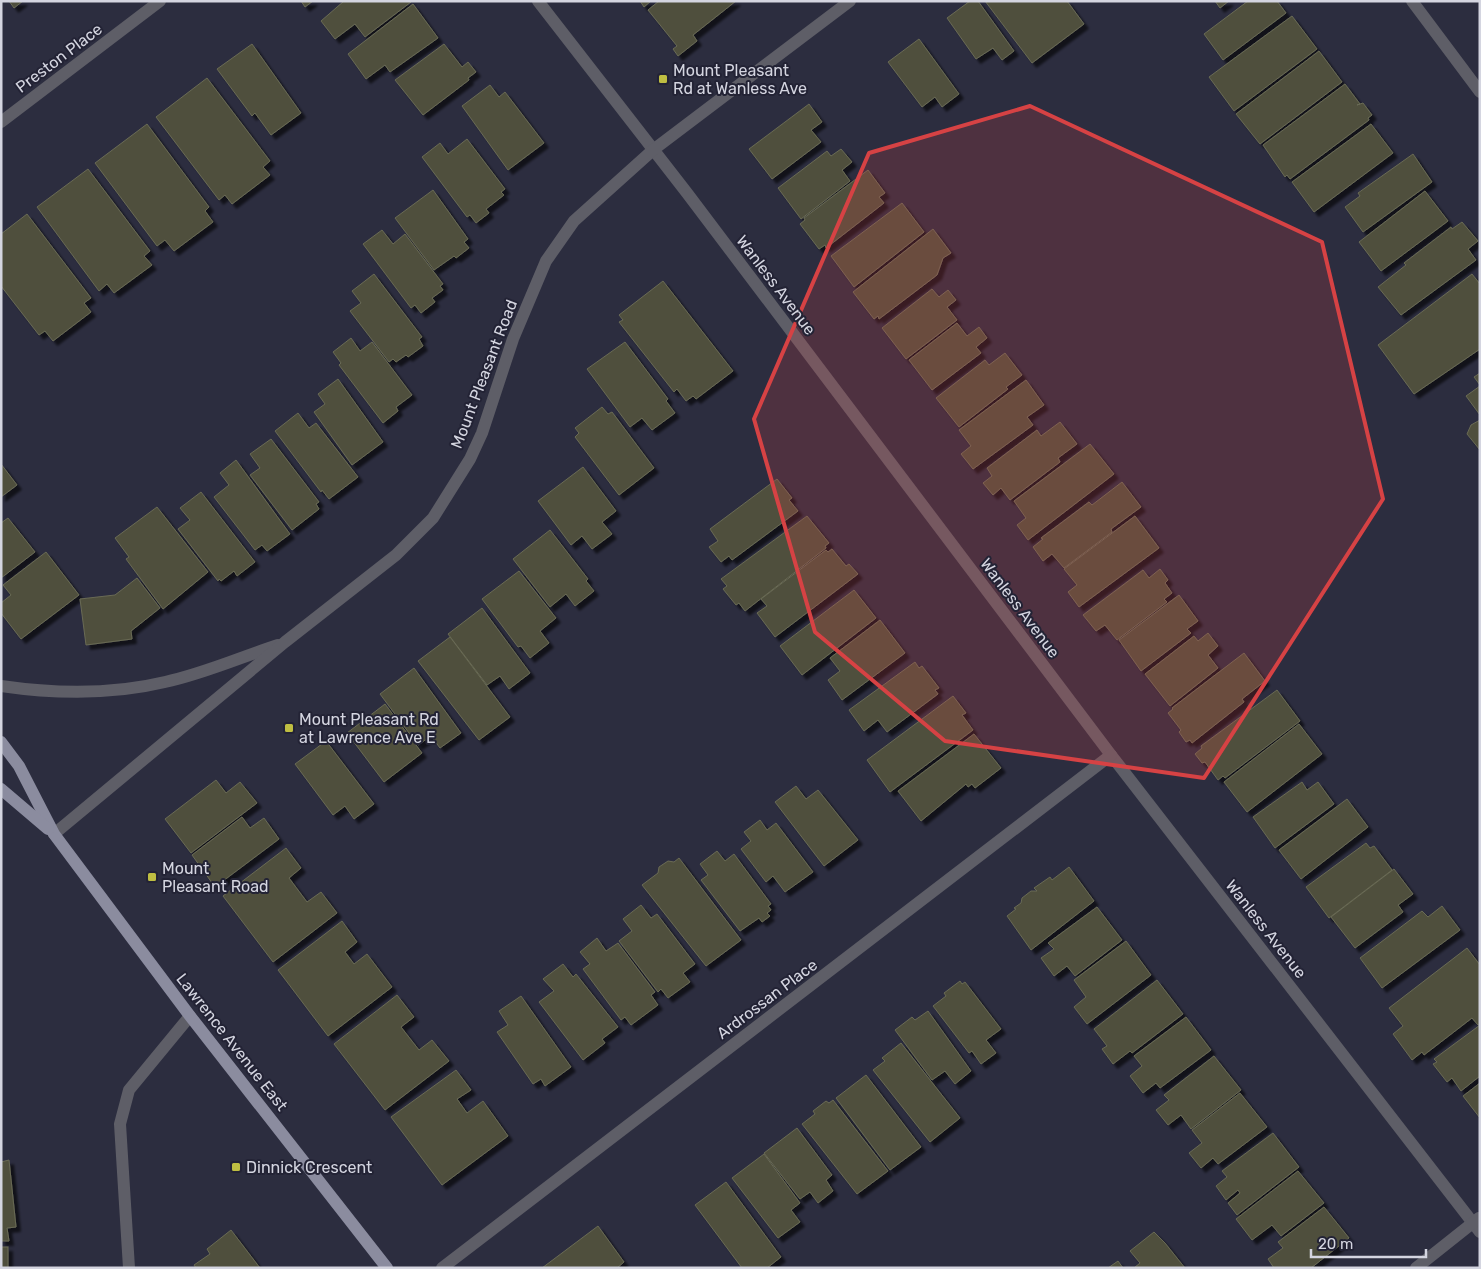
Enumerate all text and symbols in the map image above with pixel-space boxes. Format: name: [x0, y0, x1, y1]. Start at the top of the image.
street label: Preston Place: [12, 19, 106, 97]
place label: Mount Pleasant Rd at Wanless Ave: [673, 61, 807, 98]
marker: Mount Pleasant Rd at Wanless Ave: [657, 73, 669, 85]
street label: Wanless Avenue: [732, 231, 820, 339]
street label: Mount Pleasant Road: [447, 297, 521, 451]
street label: Wanless Avenue: [976, 554, 1064, 662]
place label: Mount Pleasant Rd at Lawrence Ave E: [299, 710, 439, 747]
marker: Mount Pleasant Rd at Lawrence Ave E: [283, 722, 295, 734]
place label: Mount Pleasant Road: [162, 859, 269, 896]
marker: Mount Pleasant Road: [146, 871, 158, 883]
street label: Wanless Avenue: [1222, 876, 1310, 982]
street label: Ardrossan Place: [713, 955, 821, 1043]
street label: Lawrence Avenue East: [172, 969, 292, 1115]
place label: Dinnick Crescent: [246, 1158, 372, 1177]
marker: Dinnick Crescent: [230, 1161, 242, 1173]
scale bar: [1311, 1226, 1426, 1258]
text: 20 m: [1318, 1235, 1353, 1253]

